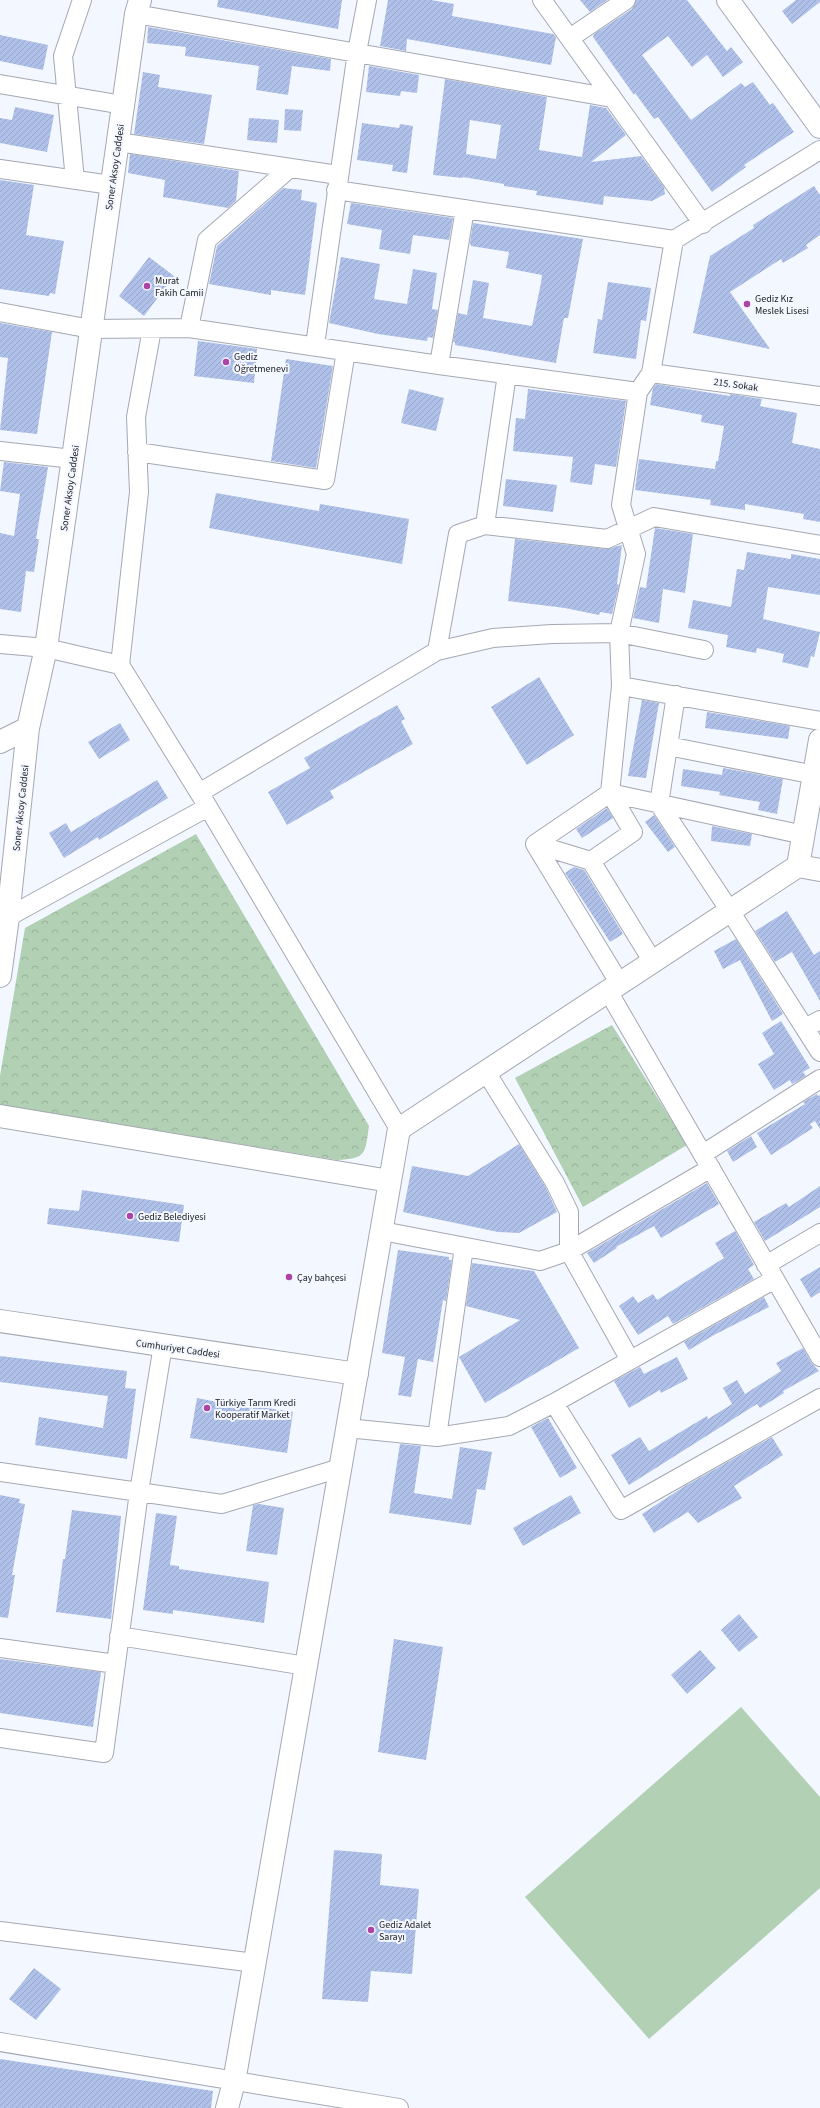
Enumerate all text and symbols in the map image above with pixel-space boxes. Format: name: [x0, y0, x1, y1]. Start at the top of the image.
street label: Soner Aksoy Caddesi: [102, 123, 128, 211]
place label: Murat Fakih Camii: [155, 274, 203, 300]
marker: Murat Fakih Camii: [142, 281, 152, 291]
place label: Gediz Kız Meslek Lisesi: [755, 292, 809, 318]
marker: Gediz Kız Meslek Lisesi: [742, 299, 752, 309]
place label: Gediz Öğretmenevi: [234, 350, 288, 376]
marker: Gediz Öğretmenevi: [221, 357, 231, 367]
street label: 215. Sokak: [713, 375, 759, 395]
street label: Soner Aksoy Caddesi: [57, 444, 83, 532]
street label: Soner Aksoy Caddesi: [9, 764, 32, 852]
place label: Gediz Belediyesi: [138, 1210, 206, 1224]
marker: Gediz Belediyesi: [125, 1211, 135, 1221]
place label: Çay bahçesi: [297, 1271, 346, 1285]
marker: Çay bahçesi: [284, 1272, 294, 1282]
street label: Cumhuriyet Caddesi: [135, 1336, 221, 1362]
place label: Türkiye Tarım Kredi Kooperatif Market: [215, 1396, 296, 1422]
marker: Türkiye Tarım Kredi Kooperatif Market: [202, 1403, 212, 1413]
place label: Gediz Adalet Sarayı: [379, 1918, 432, 1944]
marker: Gediz Adalet Sarayı: [366, 1925, 376, 1935]

